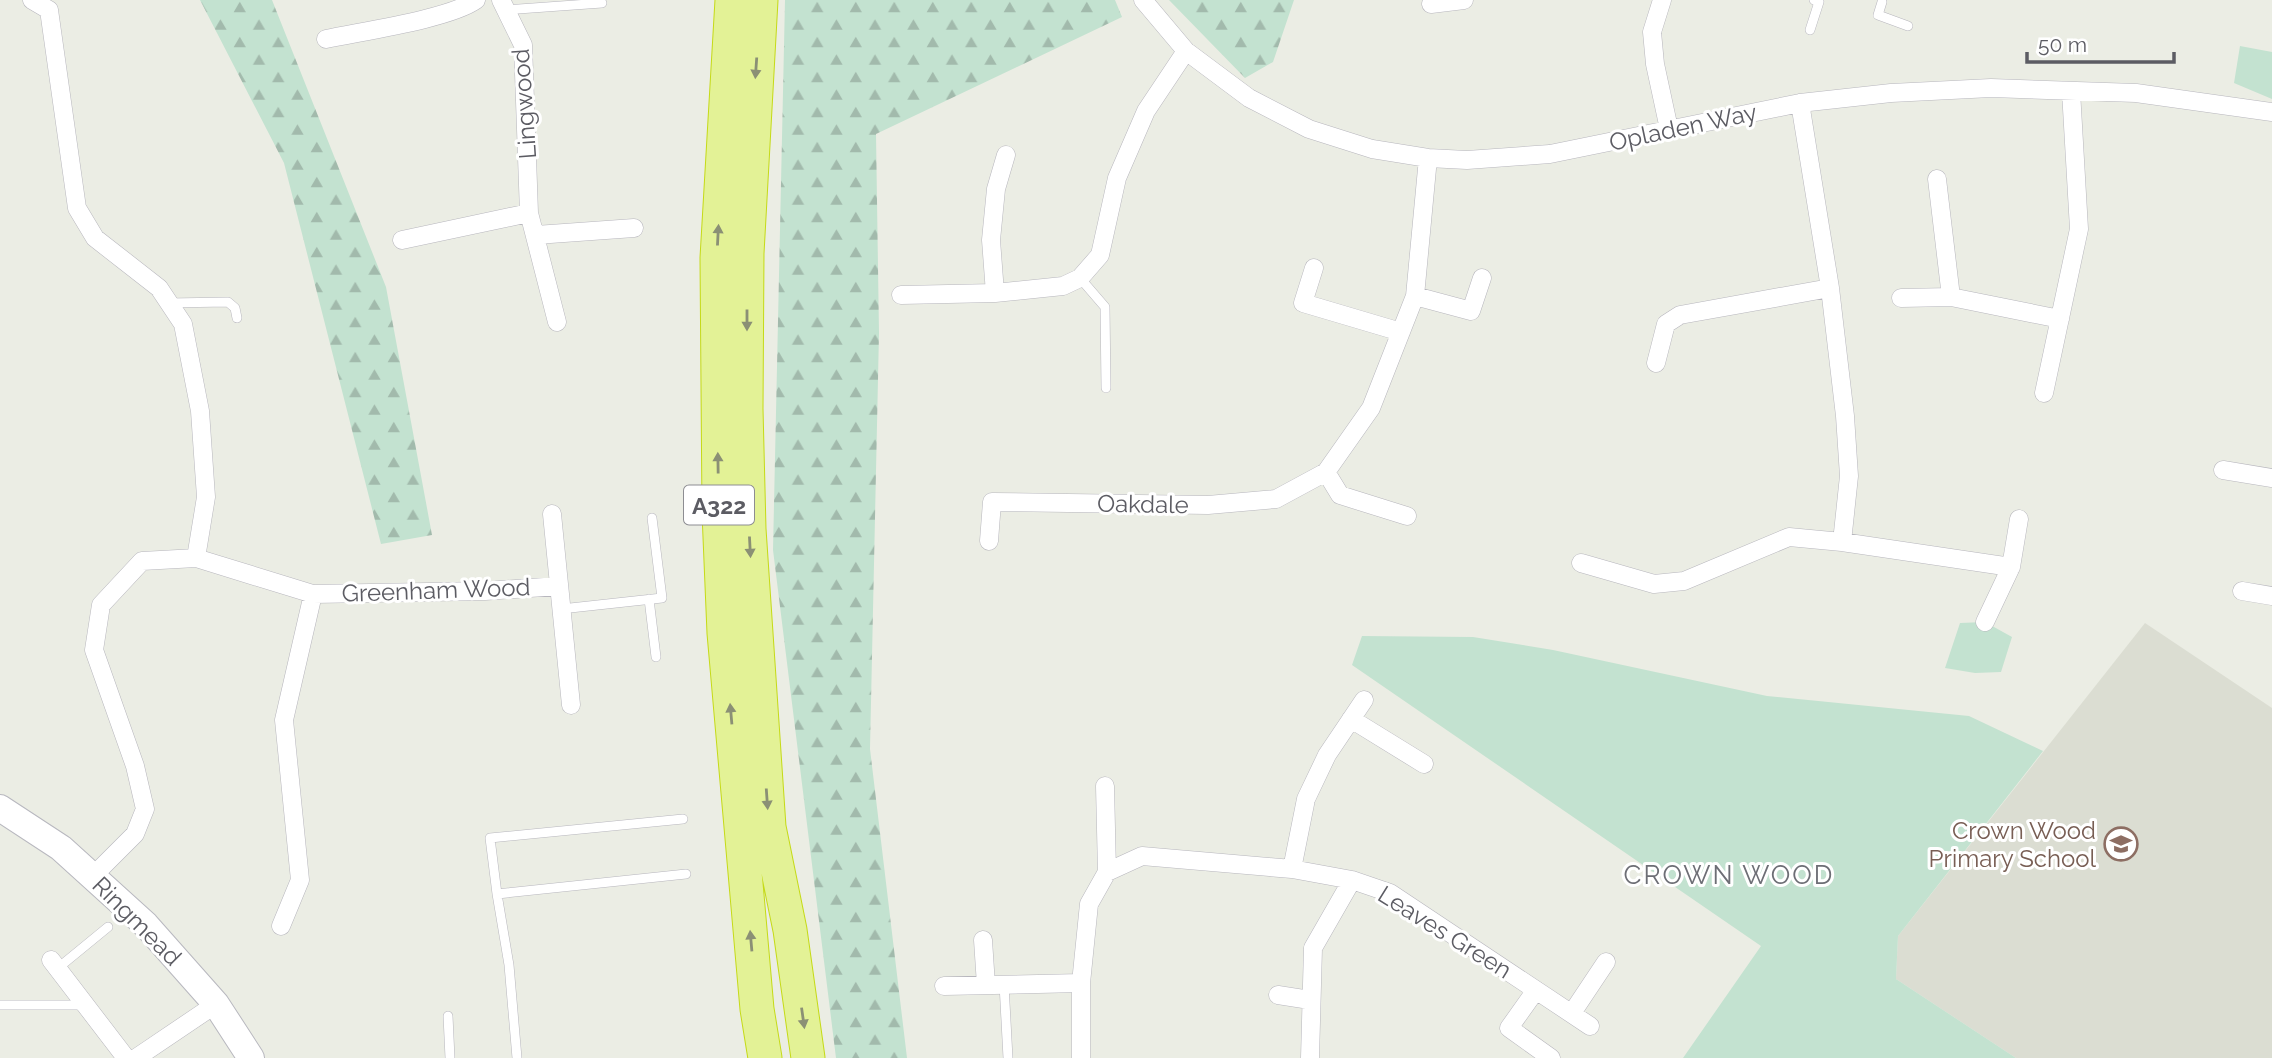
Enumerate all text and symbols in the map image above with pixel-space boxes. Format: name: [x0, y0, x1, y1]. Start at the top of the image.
scale bar: [2027, 21, 2174, 65]
text: 50 m: [2038, 32, 2087, 57]
street label: Lingwood: [506, 48, 542, 160]
one-way arrow: [750, 57, 761, 79]
street label: Opladen Way: [1607, 97, 1759, 157]
one-way arrow: [712, 224, 723, 246]
one-way arrow: [741, 309, 753, 331]
one-way arrow: [713, 451, 724, 473]
road number: A322: [684, 485, 754, 524]
street label: Oakdale: [1097, 489, 1189, 519]
one-way arrow: [745, 537, 756, 559]
street label: Greenham Wood: [341, 572, 531, 608]
one-way arrow: [725, 703, 736, 725]
one-way arrow: [762, 788, 773, 810]
place label: Crown Wood Primary School: [1929, 816, 2096, 873]
school or university icon: Crown Wood Primary School: [2102, 825, 2140, 863]
district label: CROWN WOOD: [1624, 860, 1834, 890]
street label: Ringmead: [87, 871, 187, 971]
street label: Leaves Green: [1373, 879, 1517, 985]
one-way arrow: [745, 930, 756, 952]
one-way arrow: [797, 1007, 808, 1029]

